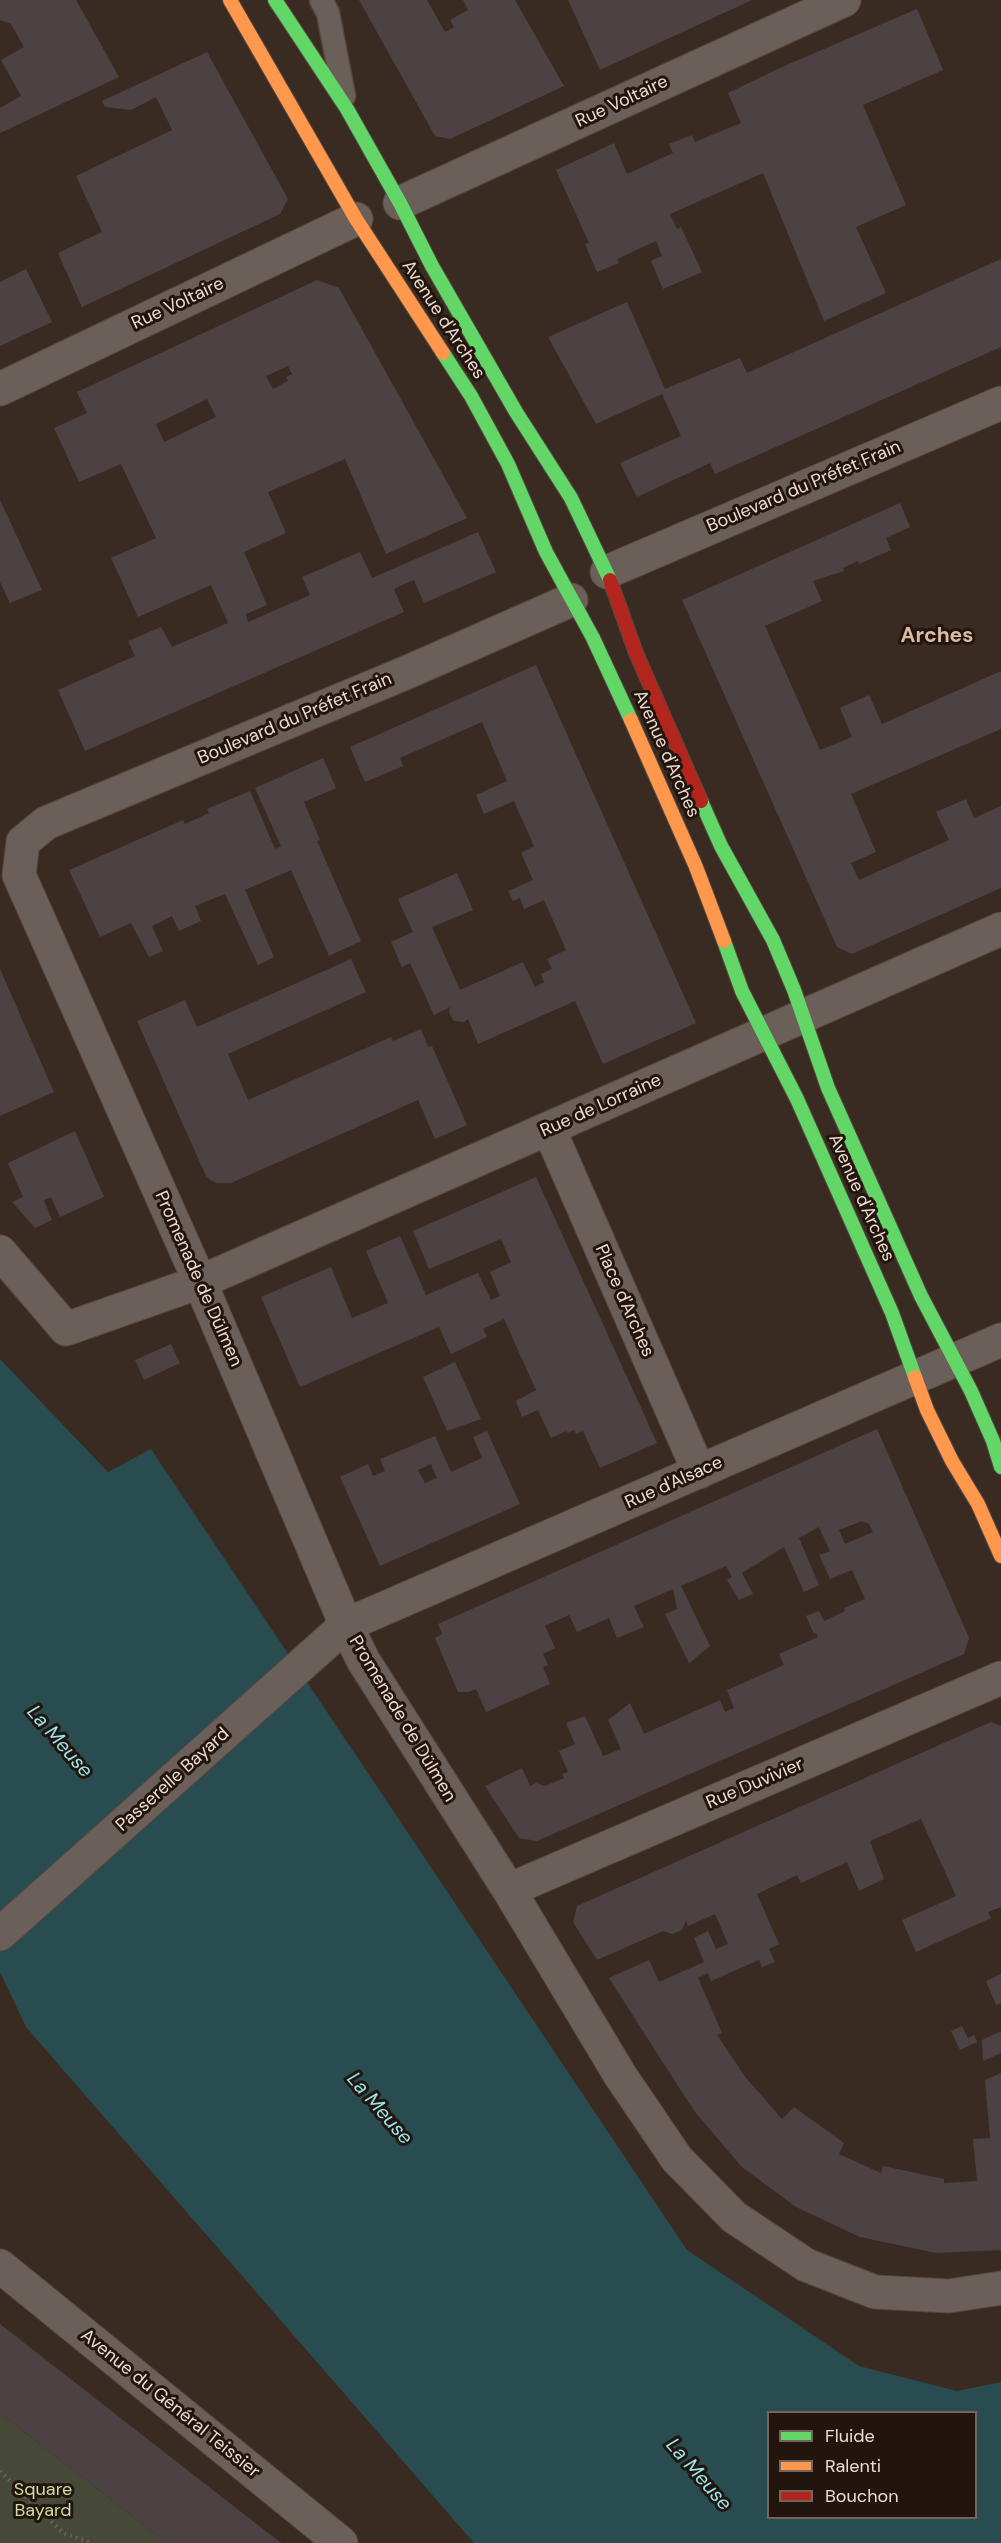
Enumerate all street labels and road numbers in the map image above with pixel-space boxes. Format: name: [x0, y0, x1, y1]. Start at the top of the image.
street label: Rue Voltaire: [572, 71, 672, 133]
street label: Avenue d'Arches: [397, 257, 489, 383]
street label: Rue Voltaire: [128, 273, 228, 335]
street label: Boulevard du Préfet Frain: [704, 436, 904, 538]
street label: Boulevard du Préfet Frain: [195, 668, 395, 770]
street label: Avenue d'Arches: [628, 687, 704, 821]
street label: Rue de Lorraine: [537, 1070, 665, 1142]
street label: Avenue d'Arches: [823, 1131, 899, 1265]
street label: Promenade de Dülmen: [150, 1188, 246, 1370]
street label: Place d'Arches: [590, 1241, 658, 1361]
street label: Rue d'Alsace: [622, 1452, 726, 1514]
street label: Promenade de Dülmen: [344, 1632, 460, 1806]
street label: Passerelle Bayard: [112, 1723, 234, 1837]
street label: Rue Duvivier: [703, 1754, 807, 1814]
street label: Avenue du Général Teissier: [76, 2325, 264, 2483]

